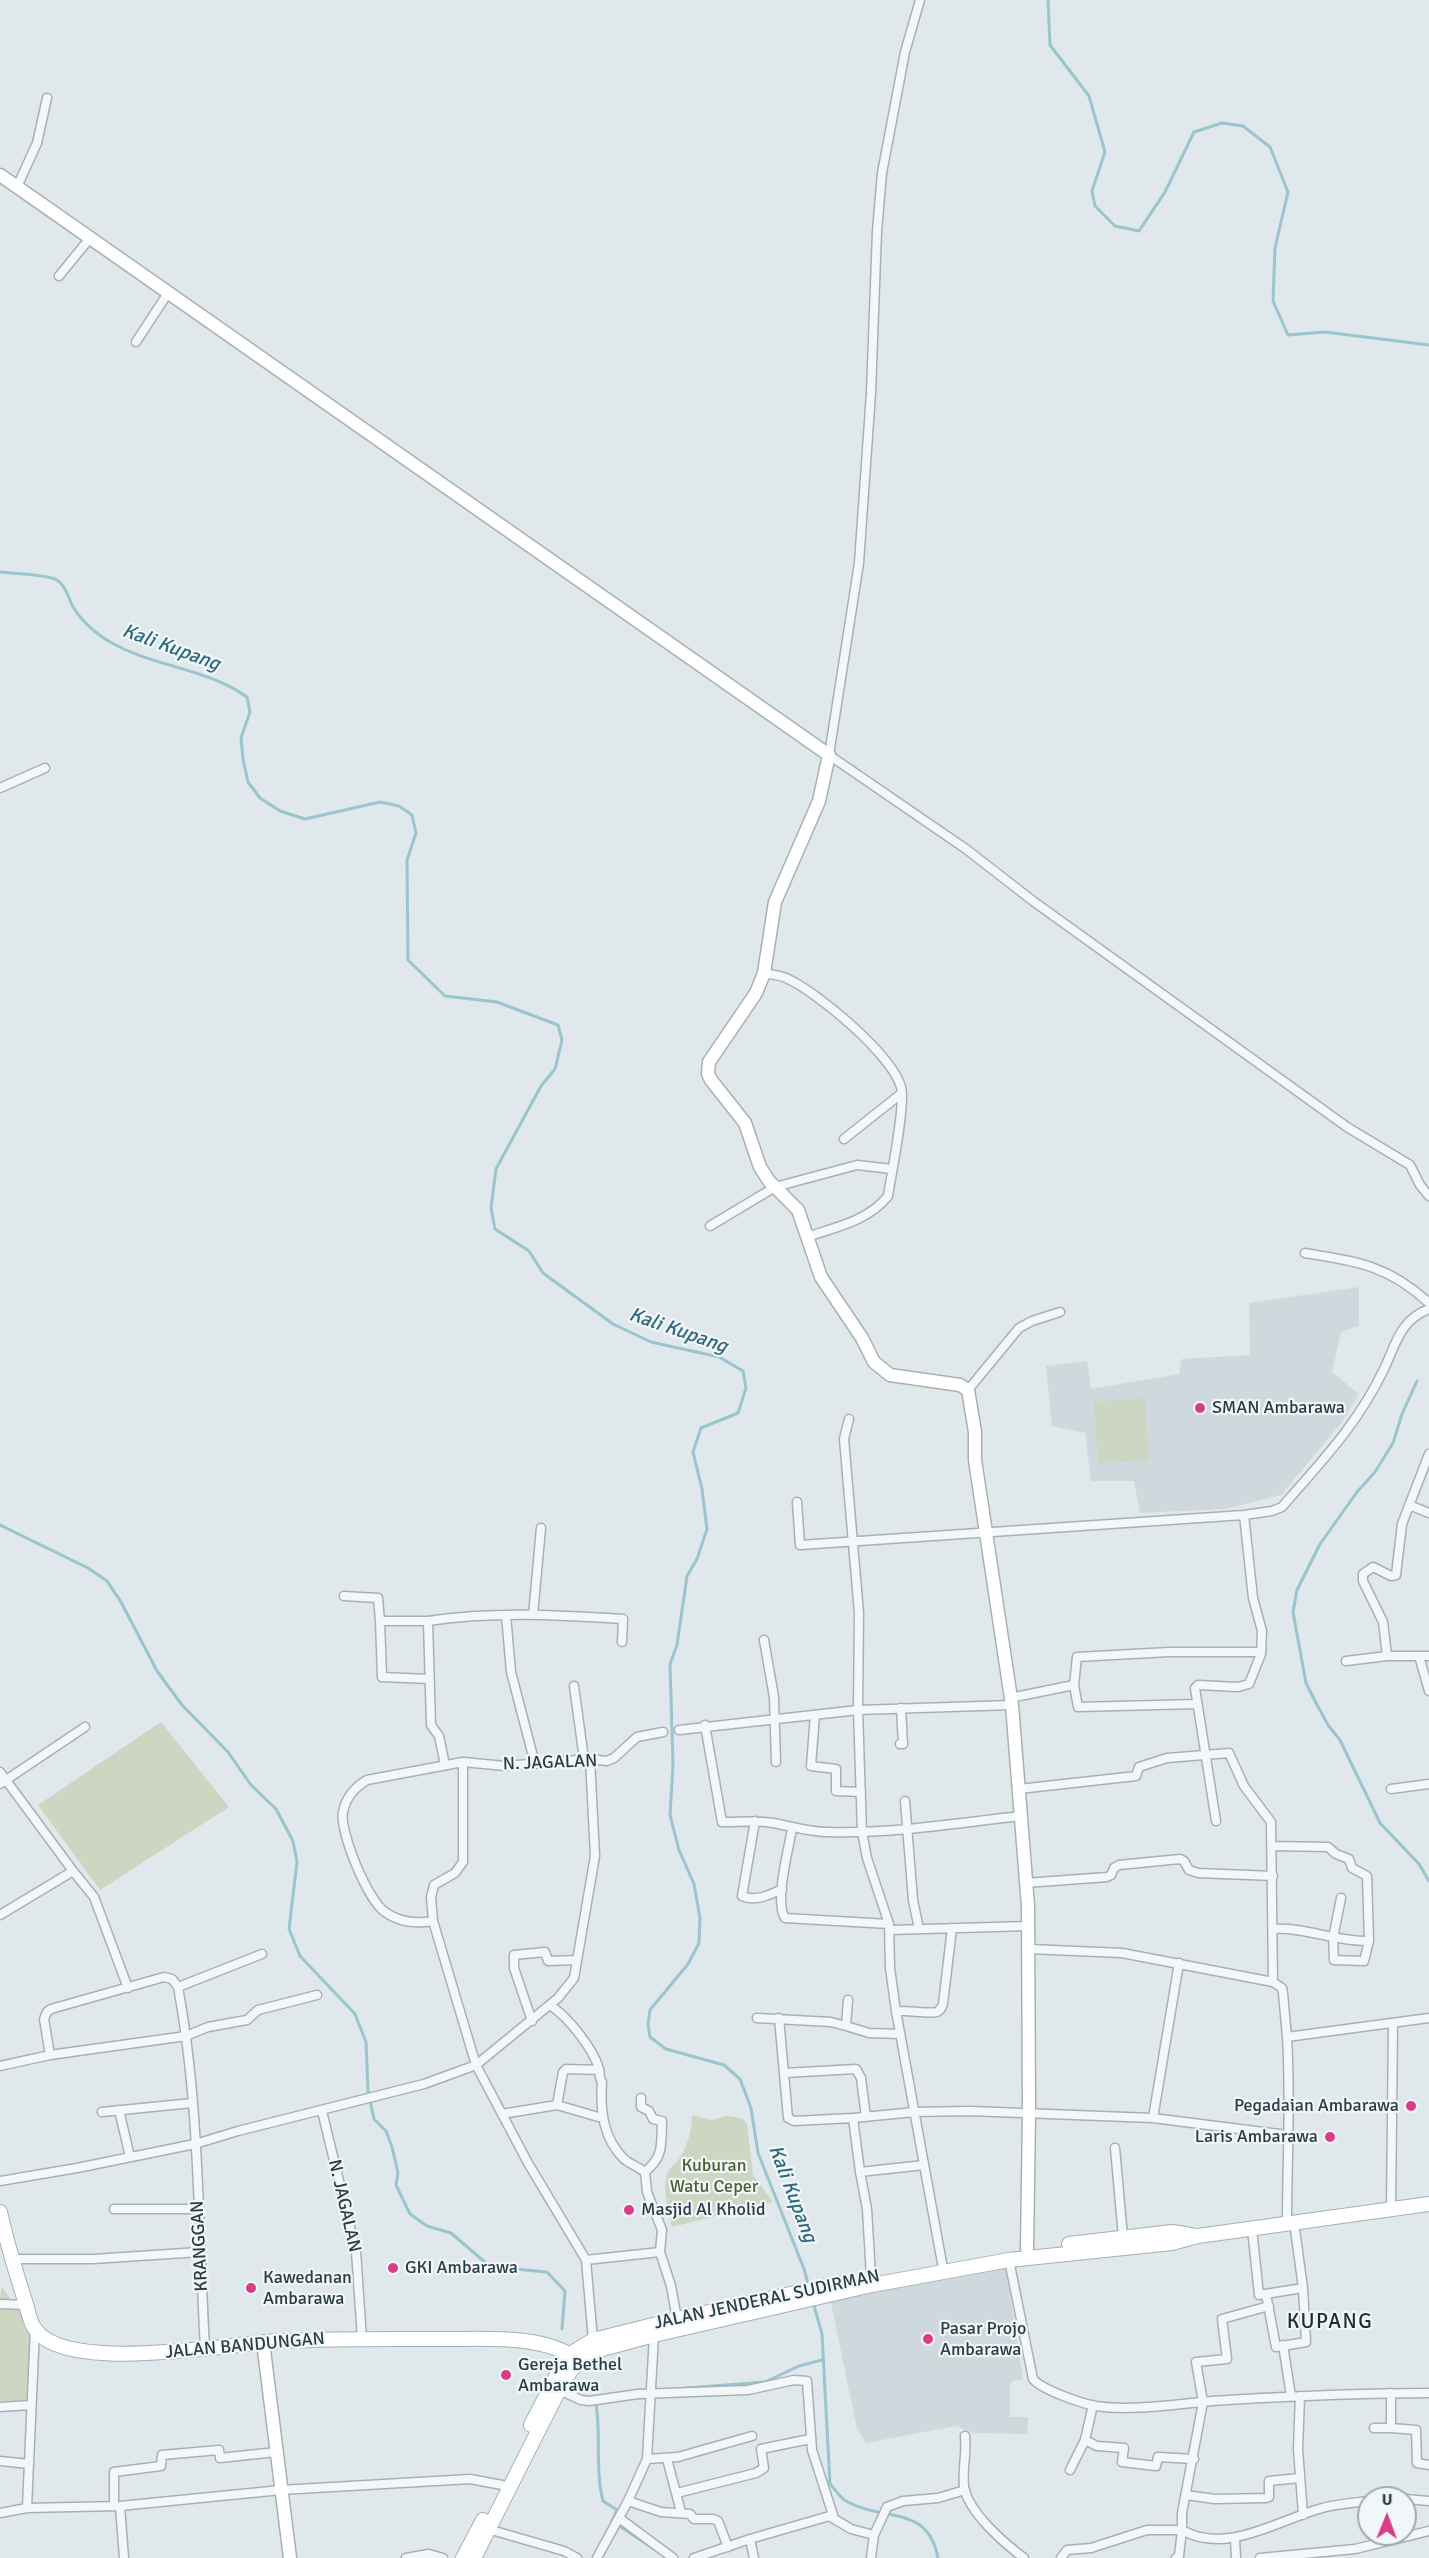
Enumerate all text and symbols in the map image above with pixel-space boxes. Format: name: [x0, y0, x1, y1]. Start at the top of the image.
water label: Kali Kupang: [119, 619, 223, 677]
water label: Kali Kupang: [626, 1303, 730, 1359]
place label: SMAN Ambarawa: [1212, 1397, 1345, 1419]
marker: SMAN Ambarawa: [1193, 1401, 1207, 1415]
street label: N. JAGALAN: [502, 1751, 598, 1775]
place label: Pegadaian Ambarawa: [1234, 2095, 1399, 2117]
marker: Pegadaian Ambarawa: [1404, 2099, 1418, 2113]
place label: Laris Ambarawa: [1195, 2126, 1318, 2148]
marker: Laris Ambarawa: [1323, 2130, 1337, 2144]
water label: Kali Kupang: [762, 2142, 822, 2246]
park label: Kuburan Watu Ceper: [670, 2155, 758, 2198]
street label: N. JAGALAN: [323, 2158, 365, 2254]
place label: Masjid Al Kholid: [641, 2199, 766, 2221]
street label: KRANGGAN: [187, 2200, 213, 2292]
marker: Masjid Al Kholid: [622, 2203, 636, 2217]
place label: GKI Ambarawa: [405, 2257, 518, 2279]
marker: GKI Ambarawa: [386, 2261, 400, 2275]
street label: JALAN JENDERAL SUDIRMAN: [652, 2266, 882, 2334]
place label: Kawedanan Ambarawa: [263, 2267, 352, 2310]
marker: Kawedanan Ambarawa: [244, 2281, 258, 2295]
district label: KUPANG: [1287, 2309, 1373, 2335]
place label: Pasar Projo Ambarawa: [940, 2318, 1026, 2360]
street label: JALAN BANDUNGAN: [164, 2328, 326, 2364]
marker: Pasar Projo Ambarawa: [921, 2332, 935, 2346]
place label: Gereja Bethel Ambarawa: [518, 2354, 622, 2396]
marker: Gereja Bethel Ambarawa: [499, 2368, 513, 2382]
north arrow: [1357, 2486, 1417, 2546]
text: U: [1382, 2490, 1393, 2510]

